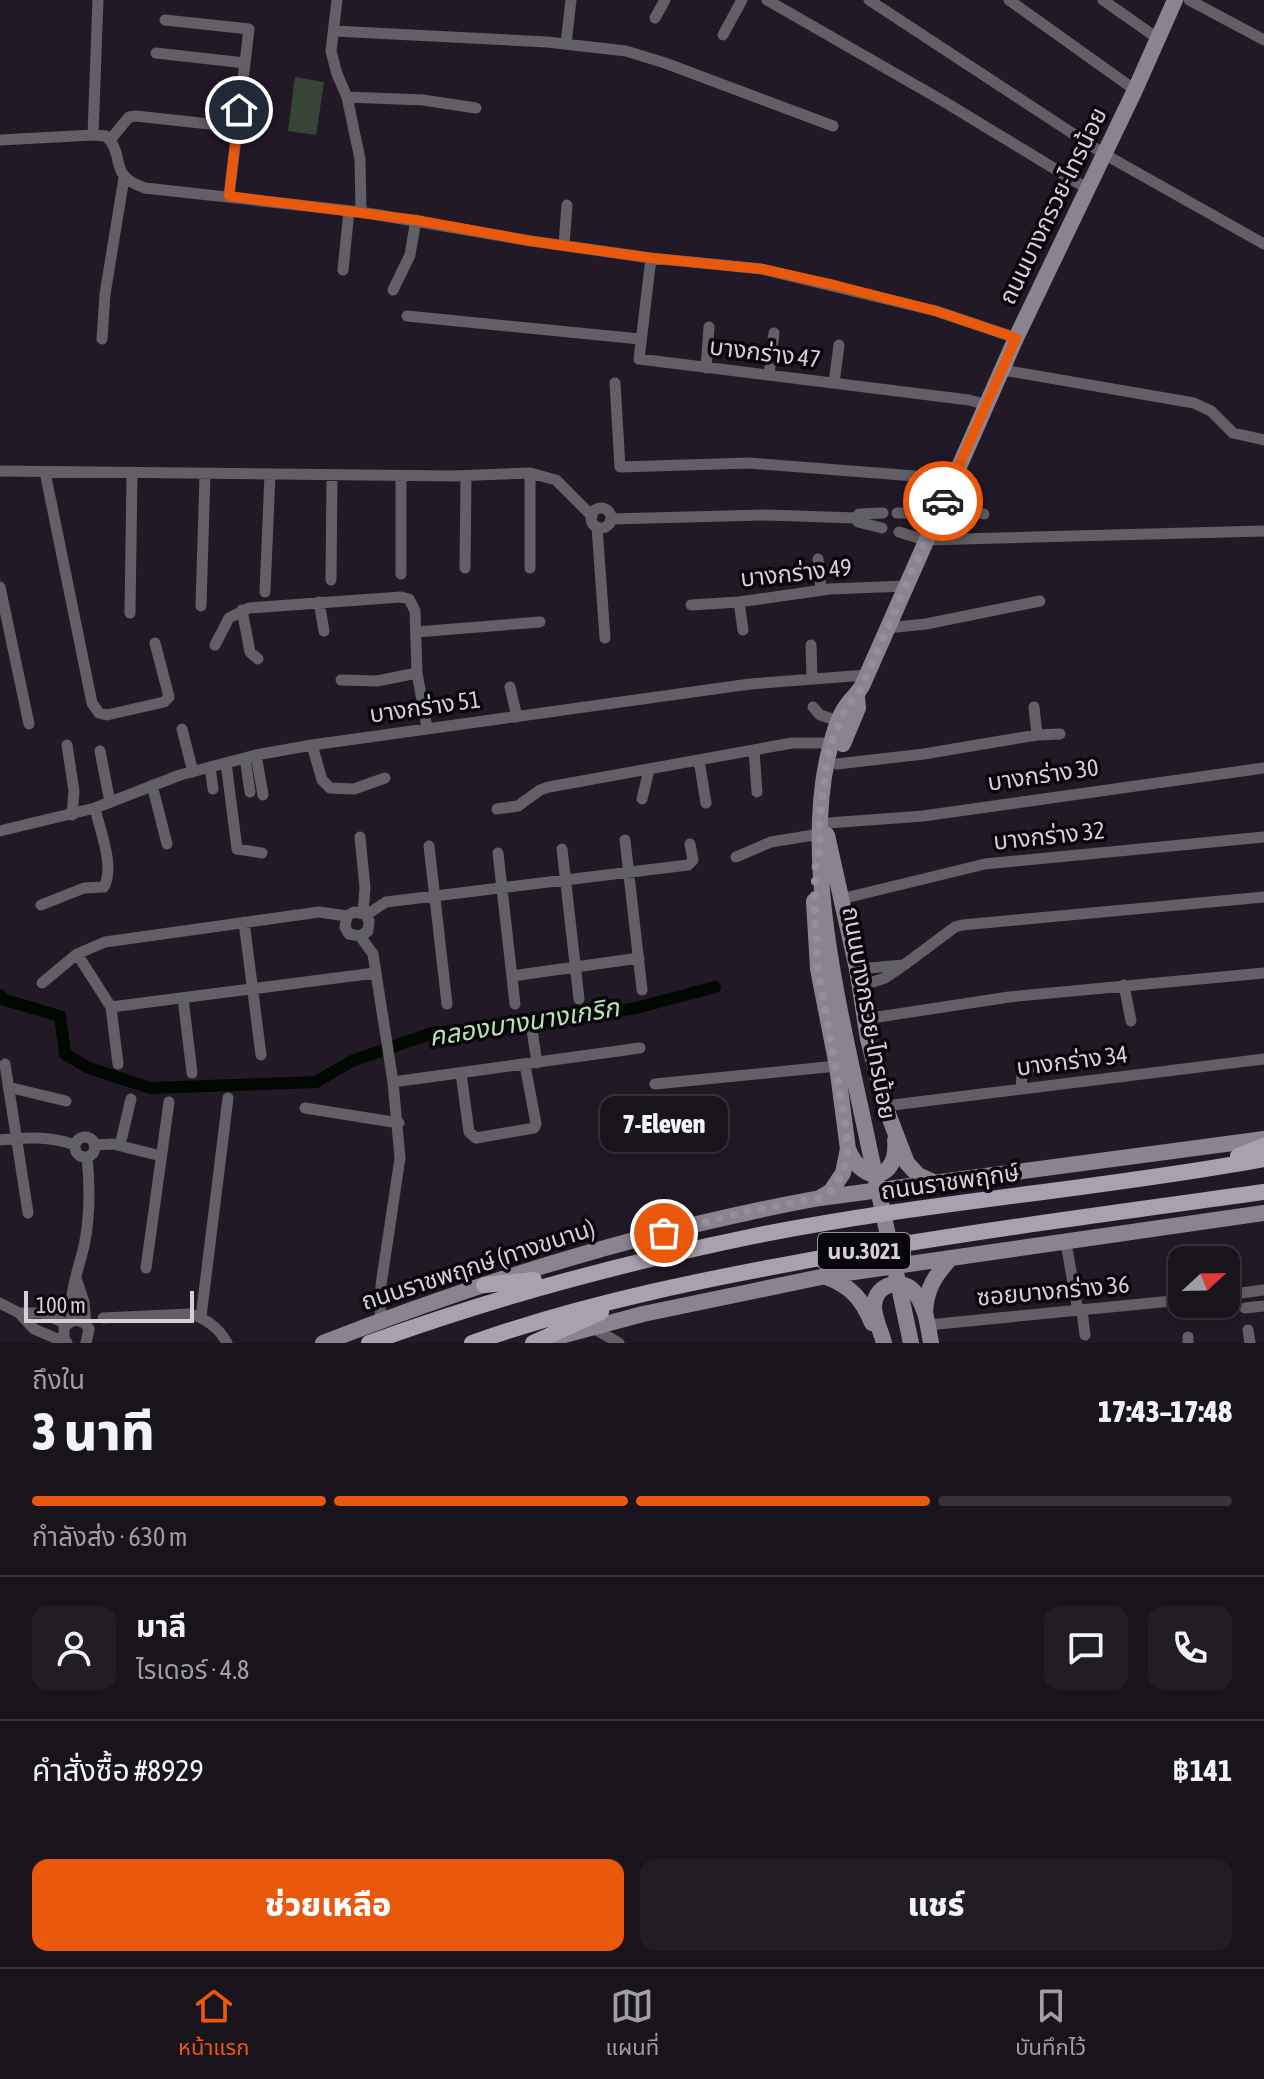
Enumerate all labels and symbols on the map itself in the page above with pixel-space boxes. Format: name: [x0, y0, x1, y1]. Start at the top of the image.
pin: [205, 76, 273, 144]
street label: ถนนบางกรวย-ไทรน้อย: [993, 103, 1112, 309]
street label: บางกร่าง 47: [708, 332, 822, 373]
courier: [903, 461, 983, 541]
street label: บางกร่าง 49: [739, 553, 853, 592]
street label: บางกร่าง 51: [368, 685, 482, 728]
street label: บางกร่าง 30: [986, 753, 1100, 796]
street label: บางกร่าง 32: [992, 816, 1106, 855]
street label: ถนนบางกรวย-ไทรน้อย: [837, 904, 902, 1121]
water label: คลองบางนางเกริก: [427, 992, 623, 1052]
street label: บางกร่าง 34: [1015, 1040, 1129, 1081]
callout: 7-Eleven: [600, 1097, 728, 1153]
street label: ถนนราชพฤกษ์: [879, 1158, 1021, 1205]
pin: [630, 1199, 698, 1267]
street label: ถนนราชพฤกษ์ (ทางขนาน): [358, 1214, 598, 1315]
road number: นบ.3021: [818, 1233, 910, 1269]
north arrow: [1168, 1246, 1240, 1318]
street label: ซอยบางกร่าง 36: [976, 1270, 1130, 1311]
scale bar: [24, 1287, 194, 1323]

